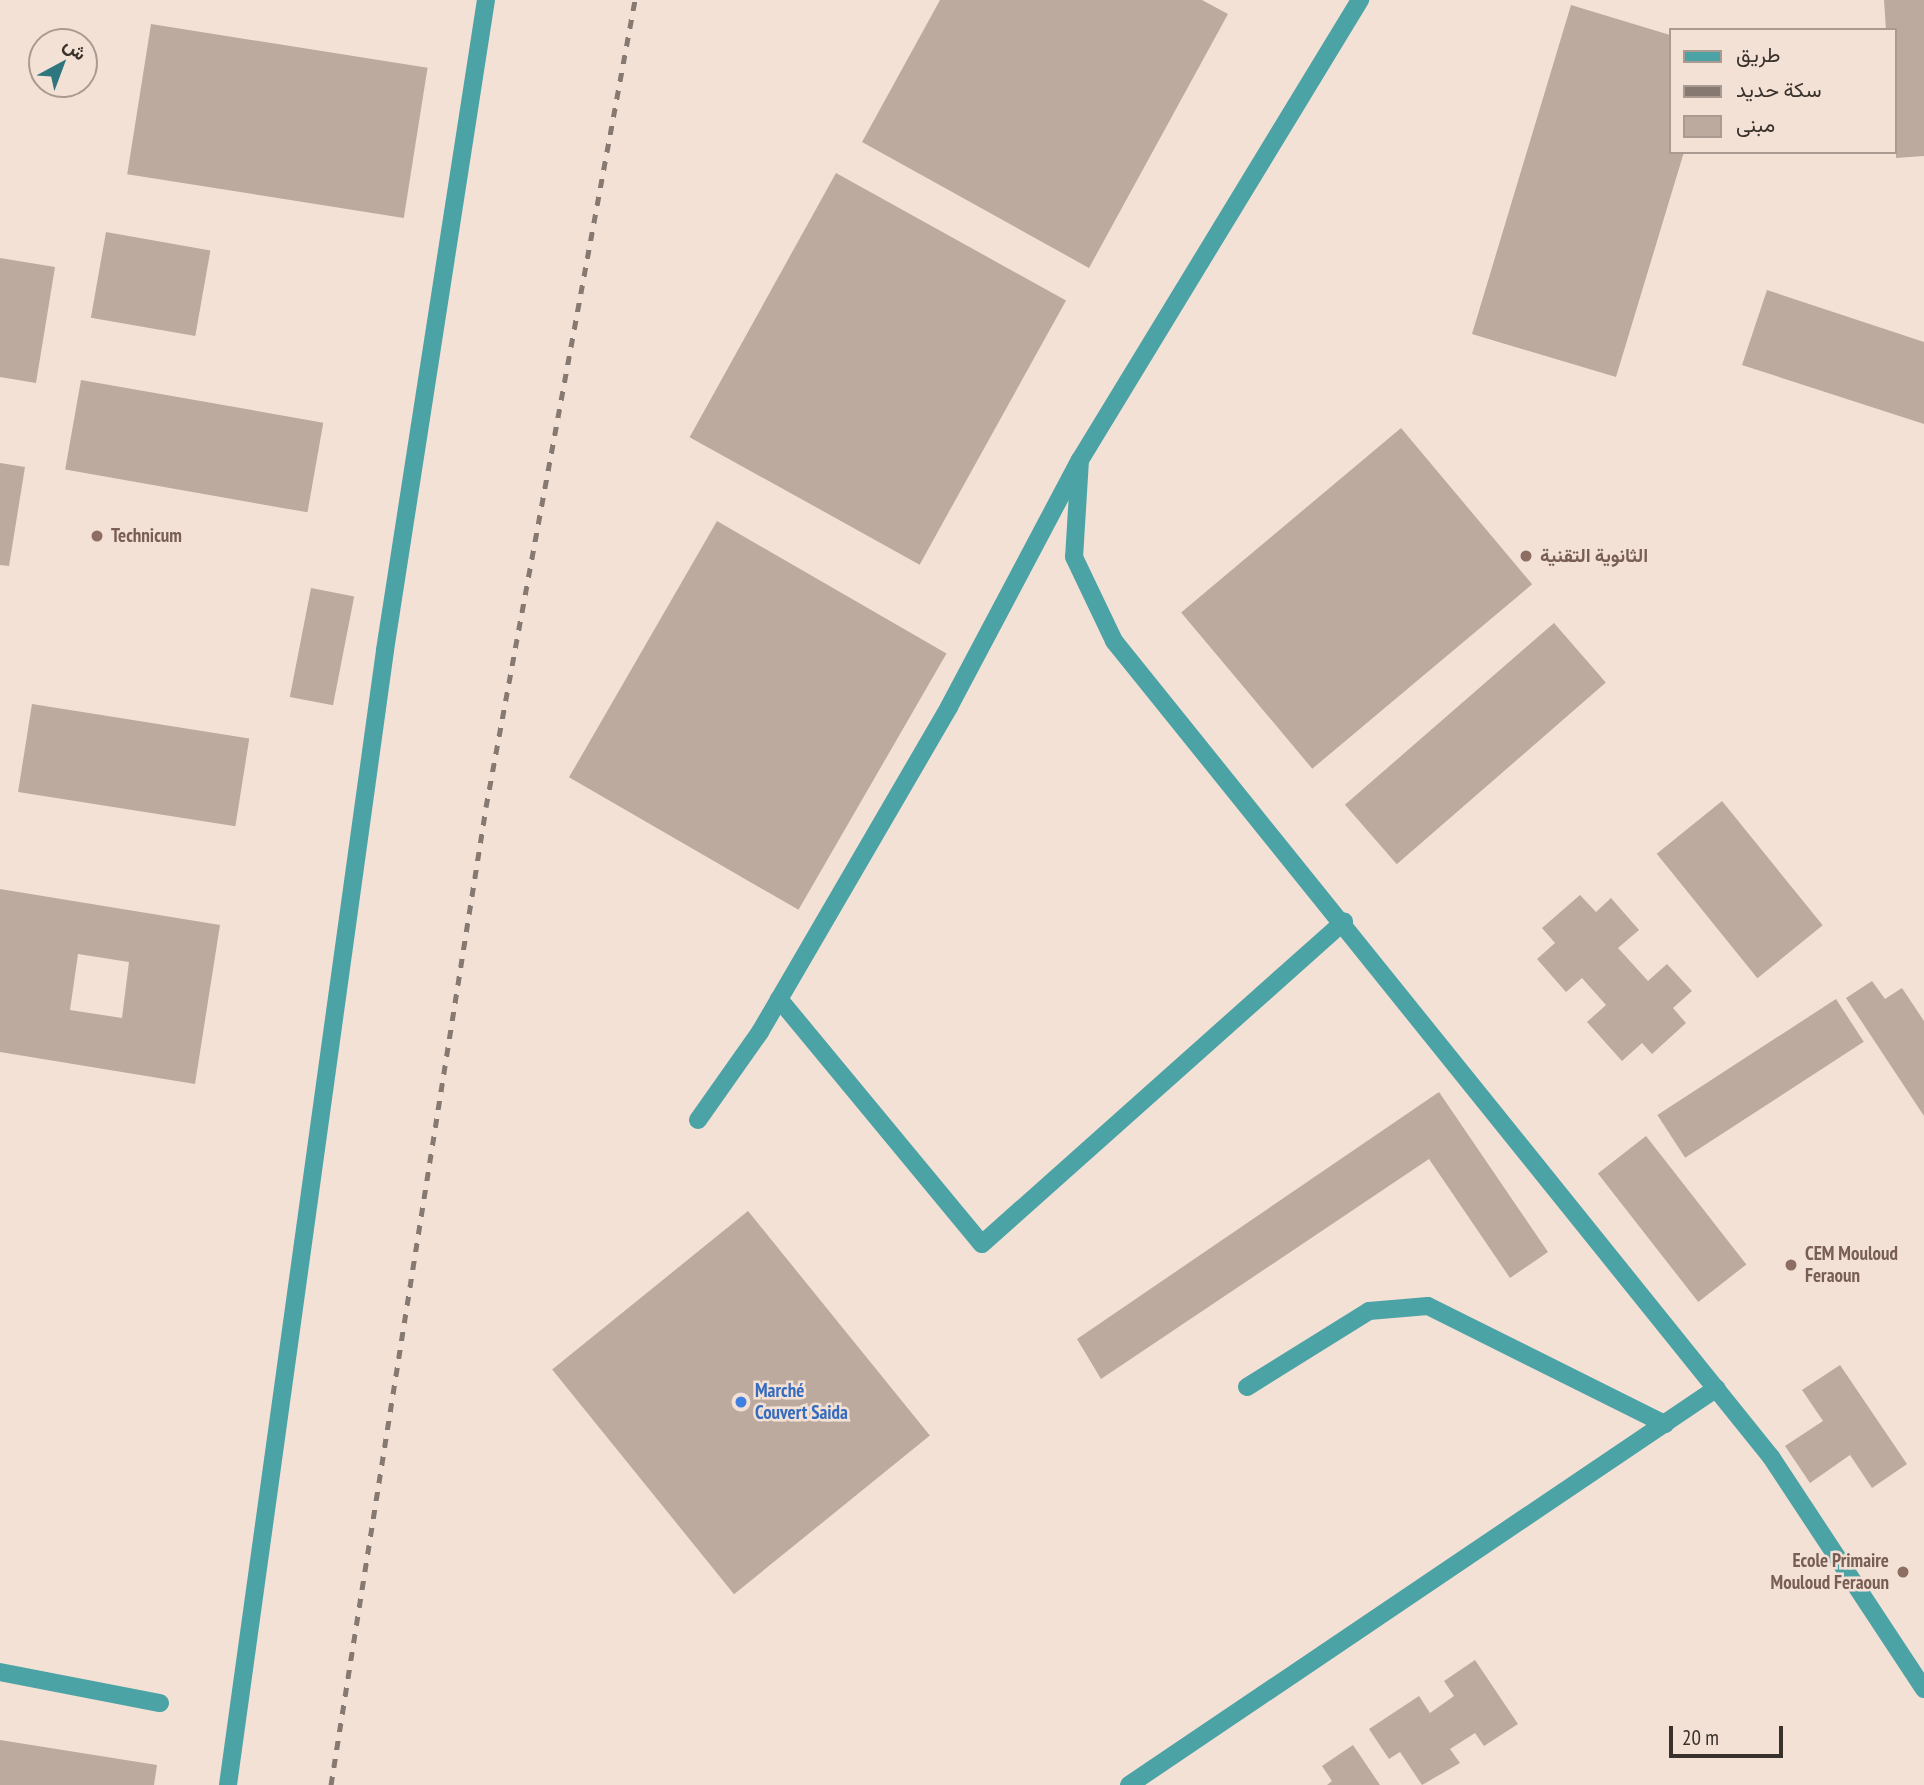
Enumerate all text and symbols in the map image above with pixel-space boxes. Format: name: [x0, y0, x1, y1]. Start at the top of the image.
north arrow: [28, 28, 98, 98]
legend: [1668, 28, 1896, 154]
text: ش: [59, 32, 92, 65]
text: طريق: [1736, 41, 1781, 68]
text: سكة حديد: [1736, 76, 1822, 103]
text: مبنى: [1736, 111, 1775, 138]
place label: Technicum: [111, 525, 182, 547]
marker: Technicum: [89, 528, 105, 544]
place label: الثانوية التقنية: [1540, 545, 1648, 567]
marker: الثانوية التقنية: [1518, 548, 1534, 564]
place label: CEM Mouloud Feraoun: [1805, 1243, 1898, 1287]
marker: CEM Mouloud Feraoun: [1783, 1257, 1799, 1273]
place label: Marché Couvert Saida: [755, 1380, 848, 1424]
marker: Marché Couvert Saida: [733, 1394, 749, 1410]
place label: Ecole Primaire Mouloud Feraoun: [1771, 1550, 1889, 1594]
marker: Ecole Primaire Mouloud Feraoun: [1895, 1564, 1911, 1580]
scale bar: [1672, 1712, 1786, 1756]
text: 20 m: [1682, 1724, 1719, 1751]

